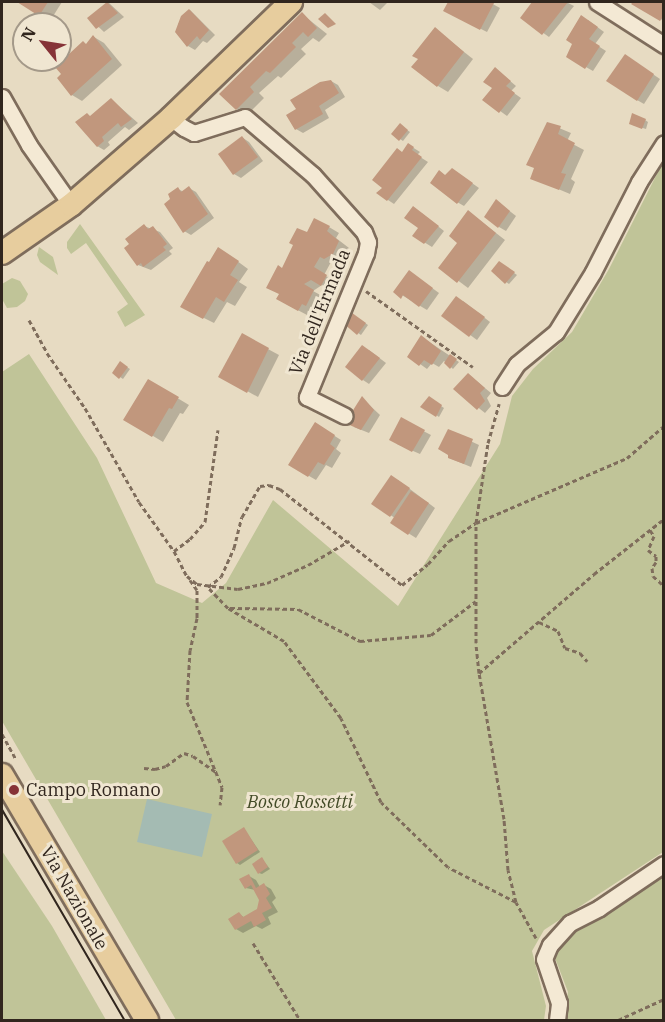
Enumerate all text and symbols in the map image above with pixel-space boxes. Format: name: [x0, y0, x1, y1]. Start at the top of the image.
north arrow: [12, 12, 72, 72]
text: N: [16, 24, 40, 44]
street label: Via dell'Ermada: [285, 246, 355, 378]
place label: Campo Romano: [26, 779, 161, 801]
marker: Campo Romano: [7, 783, 21, 797]
park label: Bosco Rossetti: [247, 791, 353, 813]
street label: Via Nazionale: [36, 842, 112, 954]

